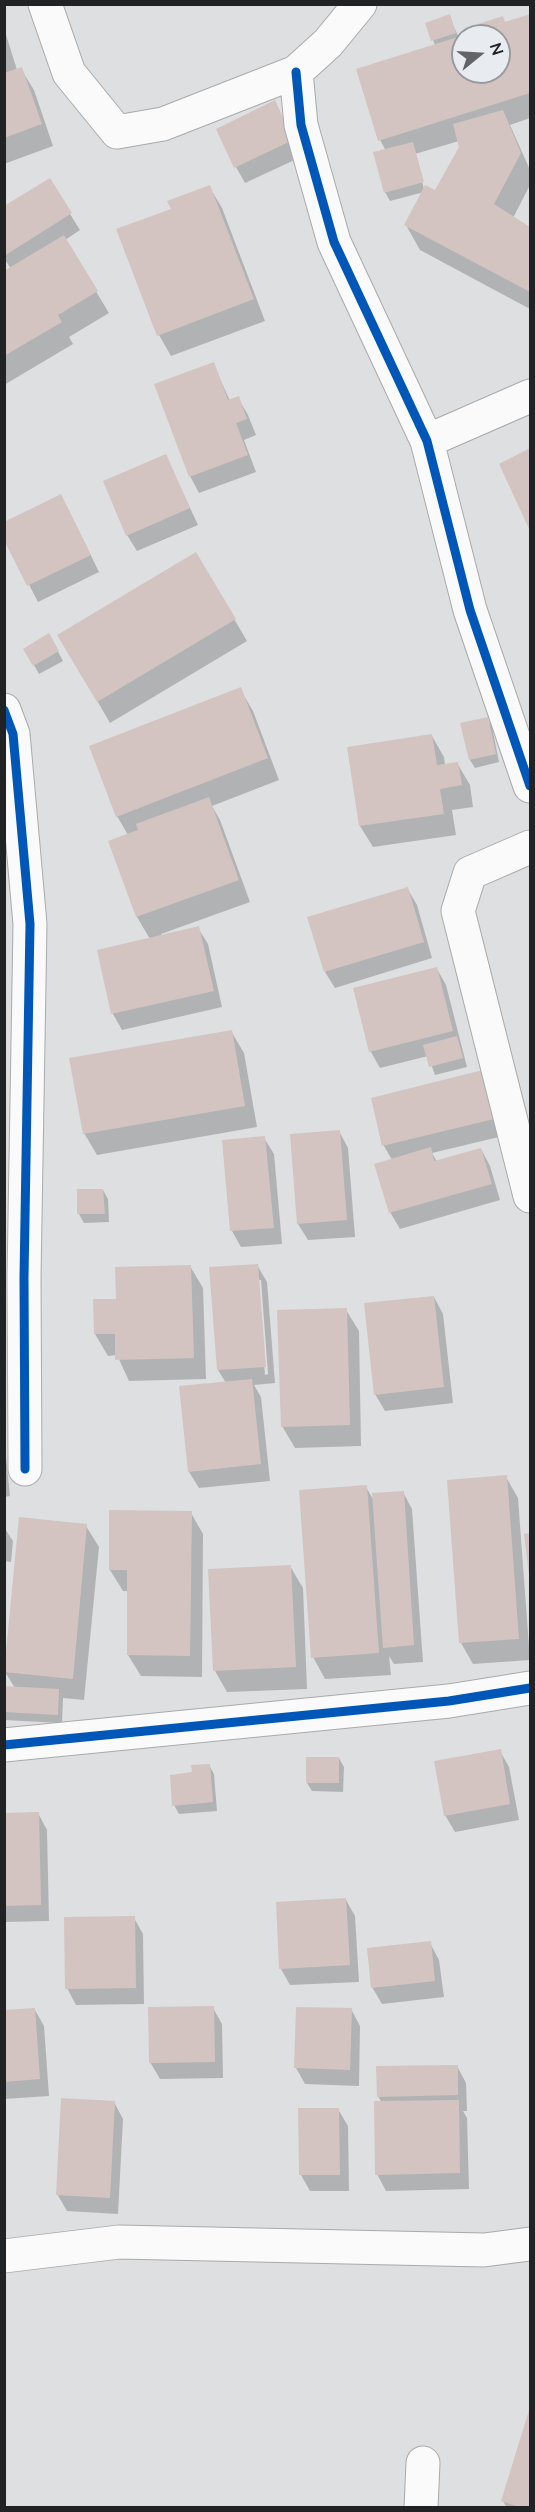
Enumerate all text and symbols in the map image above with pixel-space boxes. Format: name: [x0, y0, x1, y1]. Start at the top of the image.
north arrow: [451, 24, 511, 84]
text: N: [484, 40, 509, 58]

